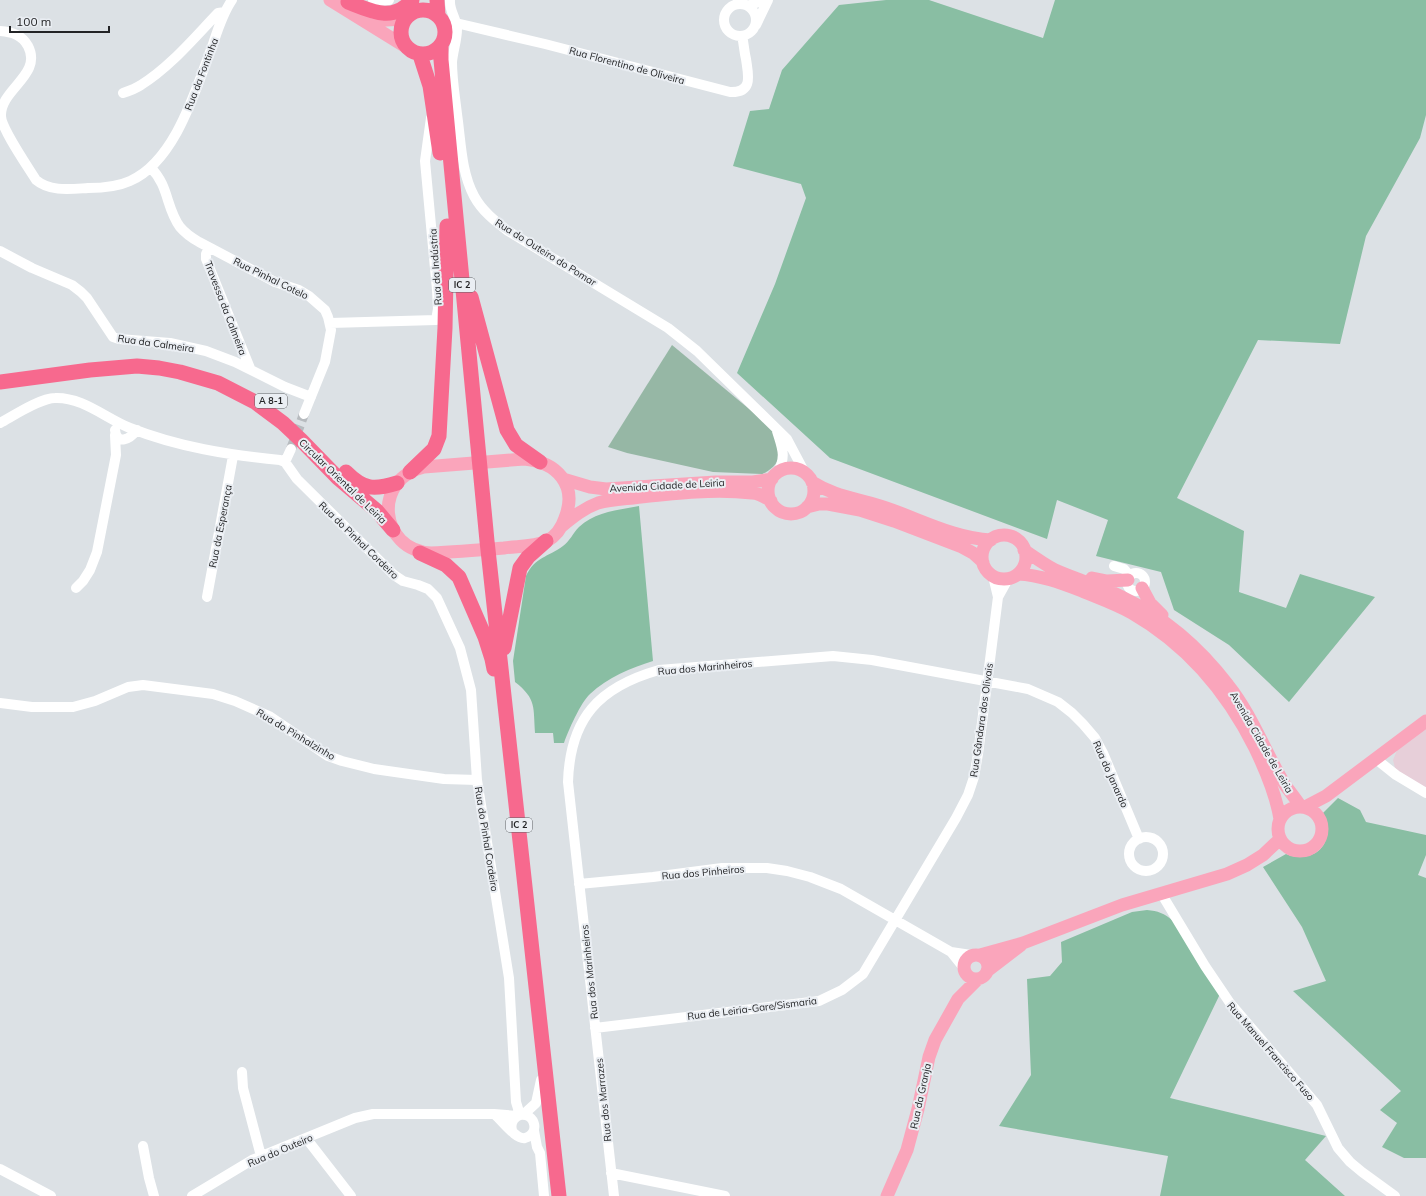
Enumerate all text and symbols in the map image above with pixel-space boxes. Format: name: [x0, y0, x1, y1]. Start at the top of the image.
scale bar: [10, 8, 109, 34]
text: 100 m: [16, 14, 51, 29]
street label: Rua da Fontinha: [182, 36, 221, 112]
street label: Rua Florentino de Oliveira: [568, 44, 686, 87]
street label: Rua do Outeiro do Pomar: [493, 216, 599, 289]
street label: Rua da Indústria: [426, 228, 445, 306]
street label: Rua Pinhal Cotelo: [231, 255, 311, 302]
street label: Travessa da Calmeira: [202, 259, 249, 357]
road number: IC 2: [449, 278, 475, 292]
street label: Rua da Calmeira: [117, 332, 195, 355]
road number: A 8-1: [255, 394, 287, 408]
street label: Circular Oriental de Leiria: [296, 436, 389, 527]
street label: Avenida Cidade de Leiria: [609, 476, 725, 495]
street label: Rua da Esperança: [206, 483, 235, 569]
street label: Rua do Pinhal Cordeiro: [316, 499, 402, 582]
street label: Rua dos Marinheiros: [657, 657, 753, 678]
street label: Rua Gândara dos Olivais: [967, 662, 996, 778]
street label: Avenida Cidade de Leiria: [1227, 689, 1296, 795]
street label: Rua do Pinhalzinho: [254, 706, 338, 763]
street label: Rua do Janardo: [1090, 739, 1131, 810]
street label: Rua do Pinhal Cordeiro: [472, 786, 501, 893]
road number: IC 2: [506, 818, 532, 832]
street label: Rua dos Pinheiros: [661, 862, 745, 883]
street label: Rua dos Marinheiros: [578, 924, 601, 1020]
street label: Rua de Leiria-Gare/Sismaria: [687, 994, 818, 1023]
street label: Rua Manuel Francisco Fuso: [1224, 999, 1317, 1103]
street label: Rua dos Marrazes: [593, 1058, 614, 1142]
street label: Rua da Granja: [907, 1062, 934, 1130]
street label: Rua do Outeiro: [246, 1131, 315, 1170]

